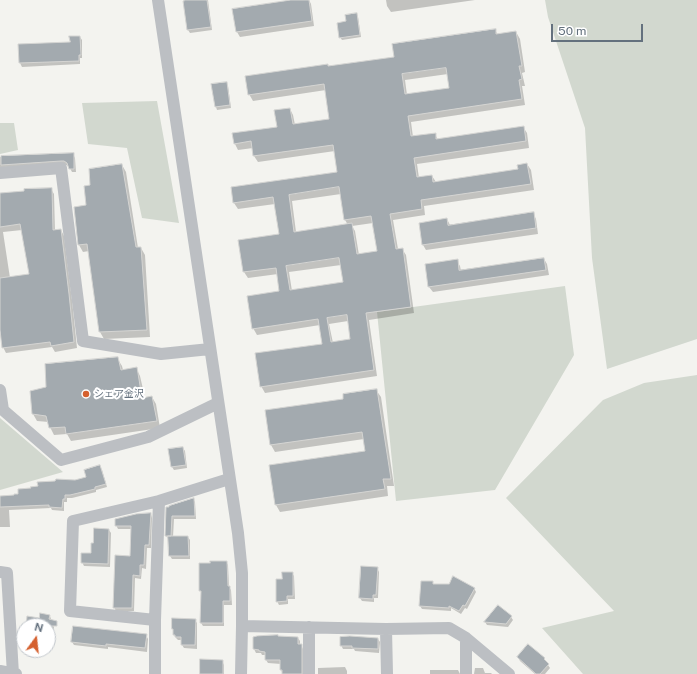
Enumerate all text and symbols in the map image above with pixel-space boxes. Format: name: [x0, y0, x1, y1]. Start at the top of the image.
scale bar: [553, 16, 645, 42]
text: 50 m: [558, 24, 586, 38]
place label: シェア金沢: [94, 388, 144, 400]
marker: シェア金沢: [81, 389, 91, 399]
north arrow: [16, 618, 56, 658]
text: N: [33, 620, 45, 634]

